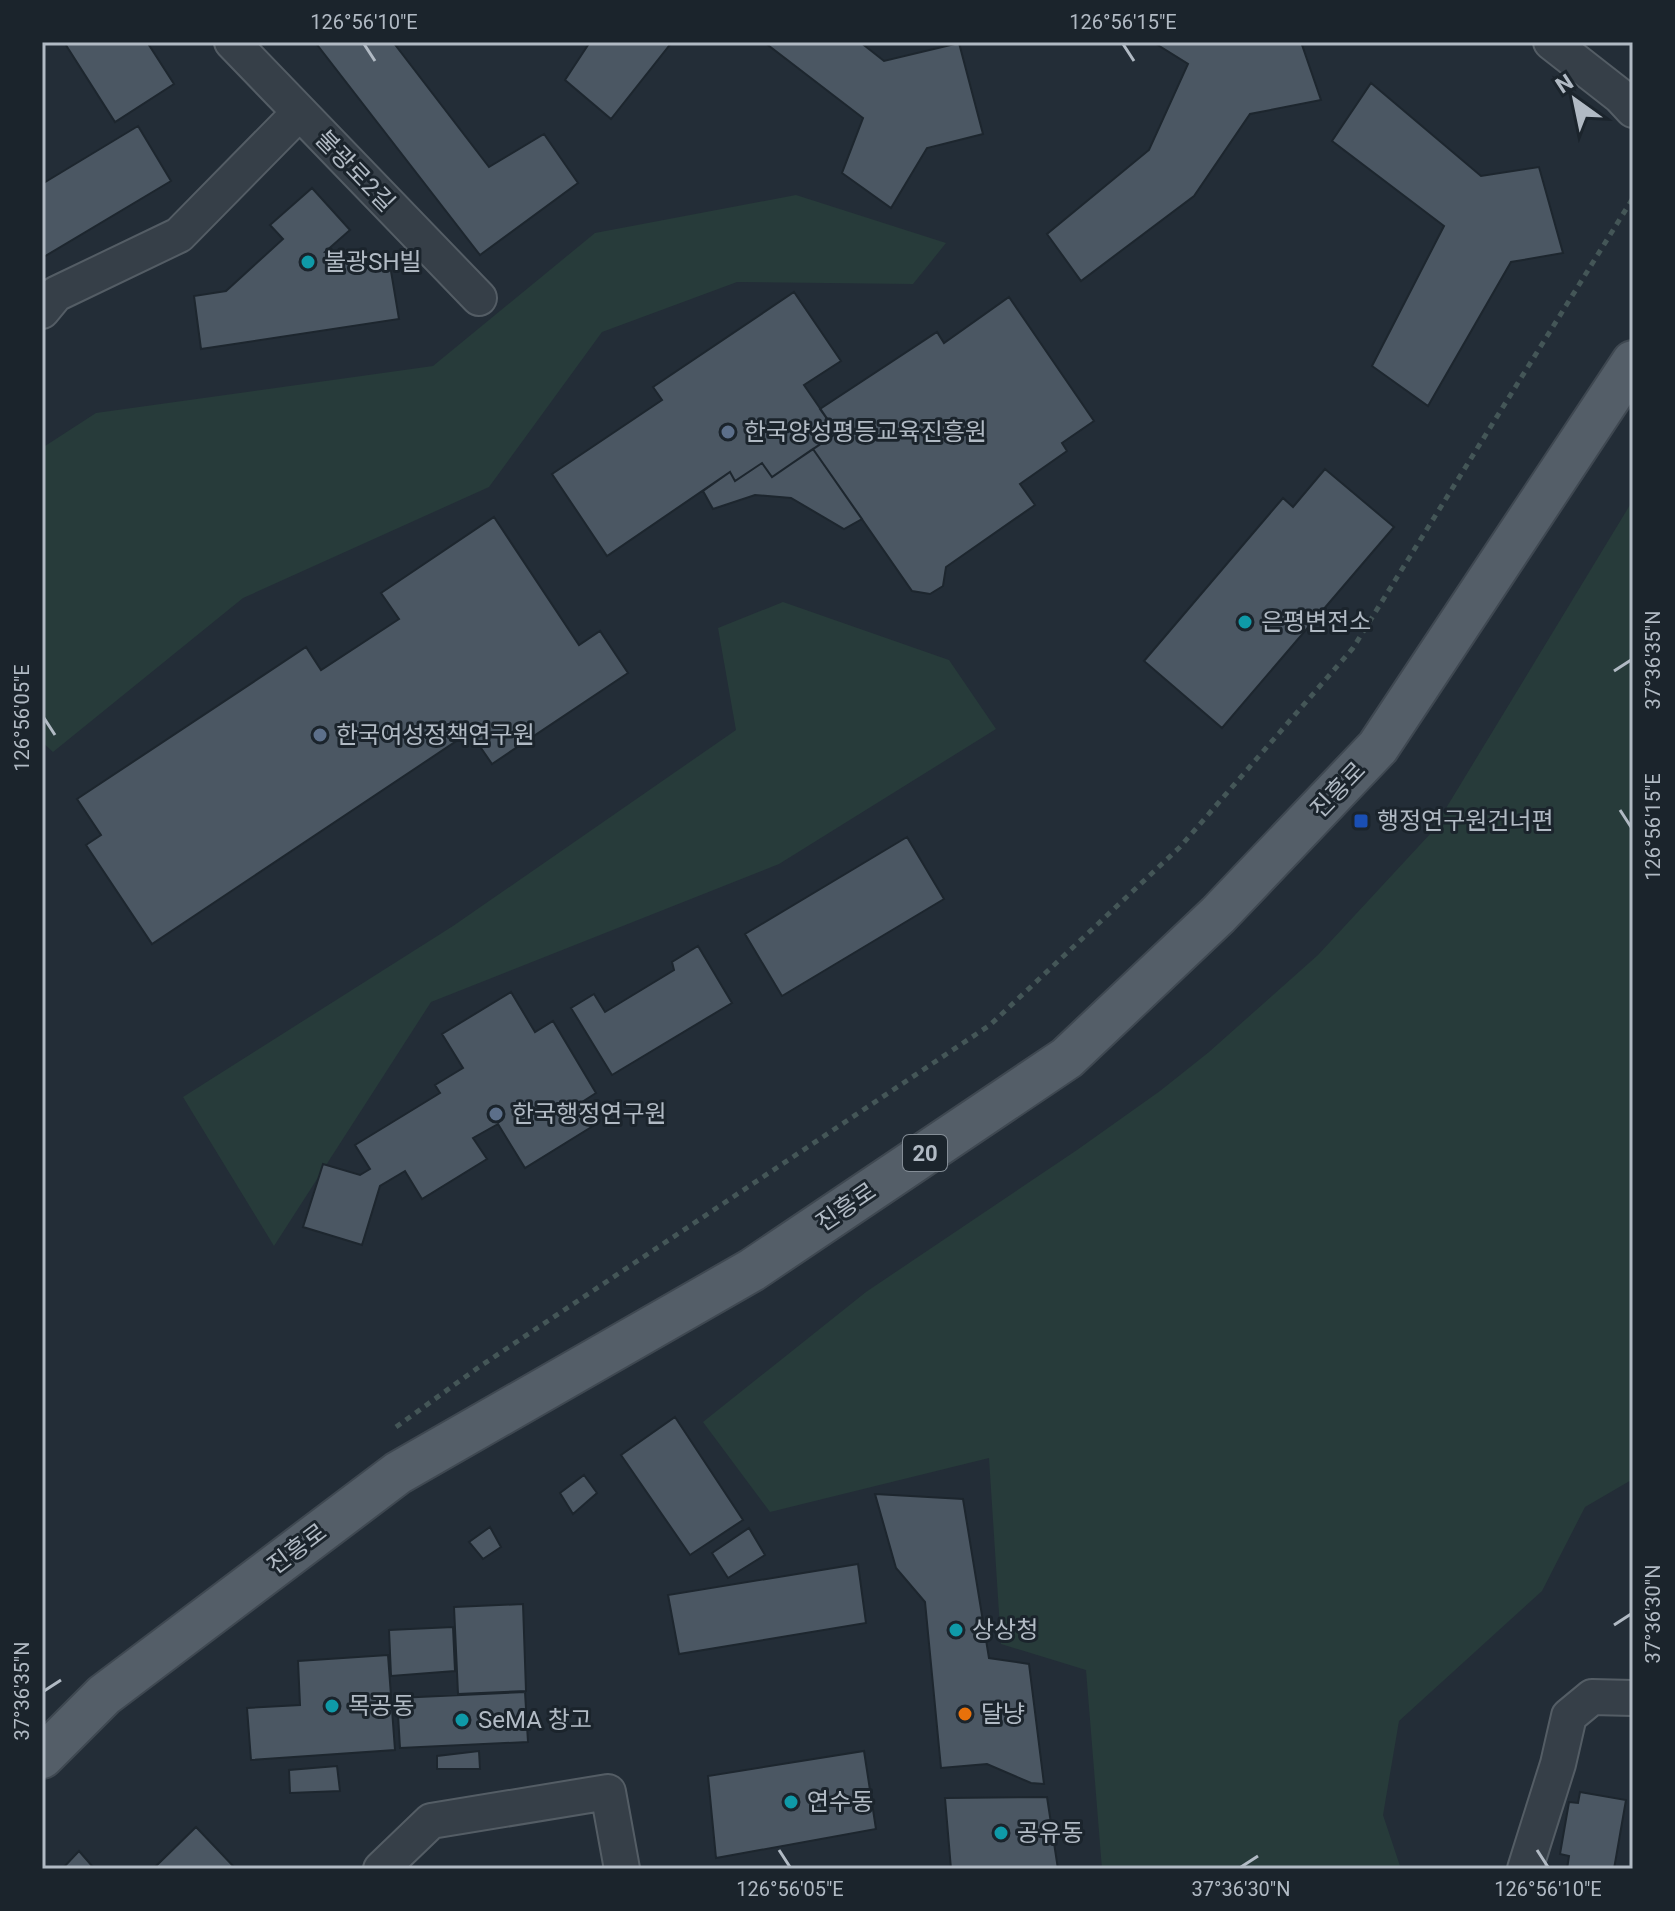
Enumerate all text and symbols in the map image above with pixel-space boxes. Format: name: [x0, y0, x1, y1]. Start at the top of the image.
text: 126°56'10"E: [310, 10, 418, 34]
text: 126°56'15"E: [1069, 10, 1177, 34]
north arrow: [1535, 60, 1615, 140]
text: N: [1551, 69, 1578, 98]
street label: 불광로2길: [310, 125, 400, 217]
place label: 불광SH빌: [324, 248, 422, 276]
marker: 불광SH빌: [299, 253, 317, 271]
place label: 한국양성평등교육진흥원: [744, 418, 987, 446]
marker: 한국양성평등교육진흥원: [719, 423, 737, 441]
place label: 은평변전소: [1261, 608, 1371, 636]
text: 37°36'35"N: [1641, 610, 1665, 710]
marker: 은평변전소: [1236, 613, 1254, 631]
text: 126°56'05"E: [10, 664, 34, 772]
place label: 한국여성정책연구원: [336, 721, 535, 749]
marker: 한국여성정책연구원: [311, 726, 329, 744]
street label: 진흥로: [1305, 756, 1371, 824]
text: 126°56'15"E: [1641, 773, 1665, 881]
place label: 행정연구원건너편: [1377, 807, 1554, 835]
marker: 행정연구원건너편: [1352, 812, 1370, 830]
place label: 한국행정연구원: [512, 1100, 667, 1128]
marker: 한국행정연구원: [487, 1105, 505, 1123]
road number: 20: [903, 1135, 947, 1171]
street label: 진흥로: [811, 1177, 881, 1237]
street label: 진흥로: [262, 1518, 332, 1580]
text: 37°36'30"N: [1641, 1564, 1665, 1664]
place label: 상상청: [972, 1616, 1038, 1644]
marker: 상상청: [947, 1621, 965, 1639]
text: 37°36'35"N: [10, 1641, 34, 1741]
place label: 목공동: [348, 1692, 414, 1720]
marker: 목공동: [323, 1697, 341, 1715]
place label: 달냥: [981, 1700, 1025, 1728]
marker: 달냥: [956, 1705, 974, 1723]
place label: SeMA 창고: [478, 1706, 592, 1734]
marker: SeMA 창고: [453, 1711, 471, 1729]
place label: 연수동: [807, 1788, 873, 1816]
marker: 연수동: [782, 1793, 800, 1811]
place label: 공유동: [1017, 1819, 1083, 1847]
marker: 공유동: [992, 1824, 1010, 1842]
text: 126°56'05"E: [736, 1877, 844, 1901]
text: 37°36'30"N: [1191, 1877, 1291, 1901]
text: 126°56'10"E: [1494, 1877, 1602, 1901]

